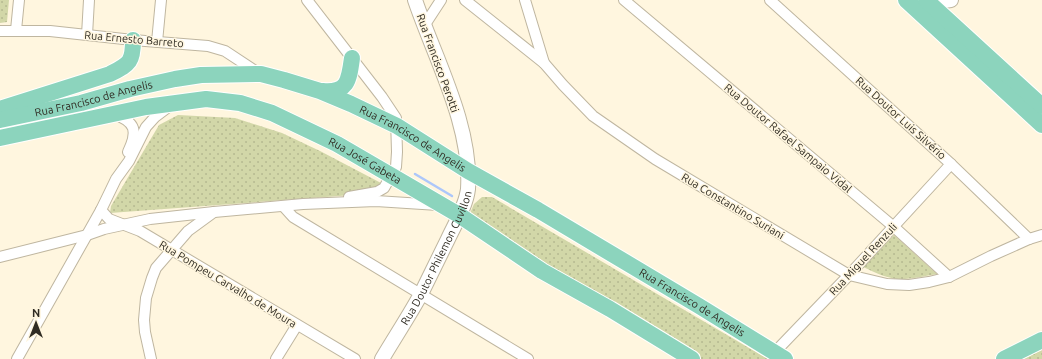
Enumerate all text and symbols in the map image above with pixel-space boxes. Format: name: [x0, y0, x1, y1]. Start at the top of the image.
street label: Rua Francisco Perotti: [415, 12, 461, 114]
street label: Rua Ernesto Barreto: [84, 29, 184, 49]
street label: Rua Doutor Luis Silvério: [853, 74, 949, 162]
street label: Rua Francisco de Angelis: [34, 78, 154, 119]
street label: Rua Doutor Rafael Sampaio Vidal: [722, 81, 854, 195]
street label: Rua Francisco de Angelis: [358, 103, 468, 174]
street label: Rua José Gabeta: [327, 135, 403, 186]
street label: Rua Constantino Suriani: [680, 171, 786, 241]
street label: Rua Doutor Philemon Cuvillon: [398, 190, 474, 327]
street label: Rua Miguel Renzuli: [827, 221, 899, 297]
street label: Rua Pompeu Carvalho de Moura: [157, 238, 299, 330]
street label: Rua Francisco de Angelis: [637, 266, 747, 339]
north arrow: [16, 303, 56, 343]
text: N: [32, 307, 40, 319]

